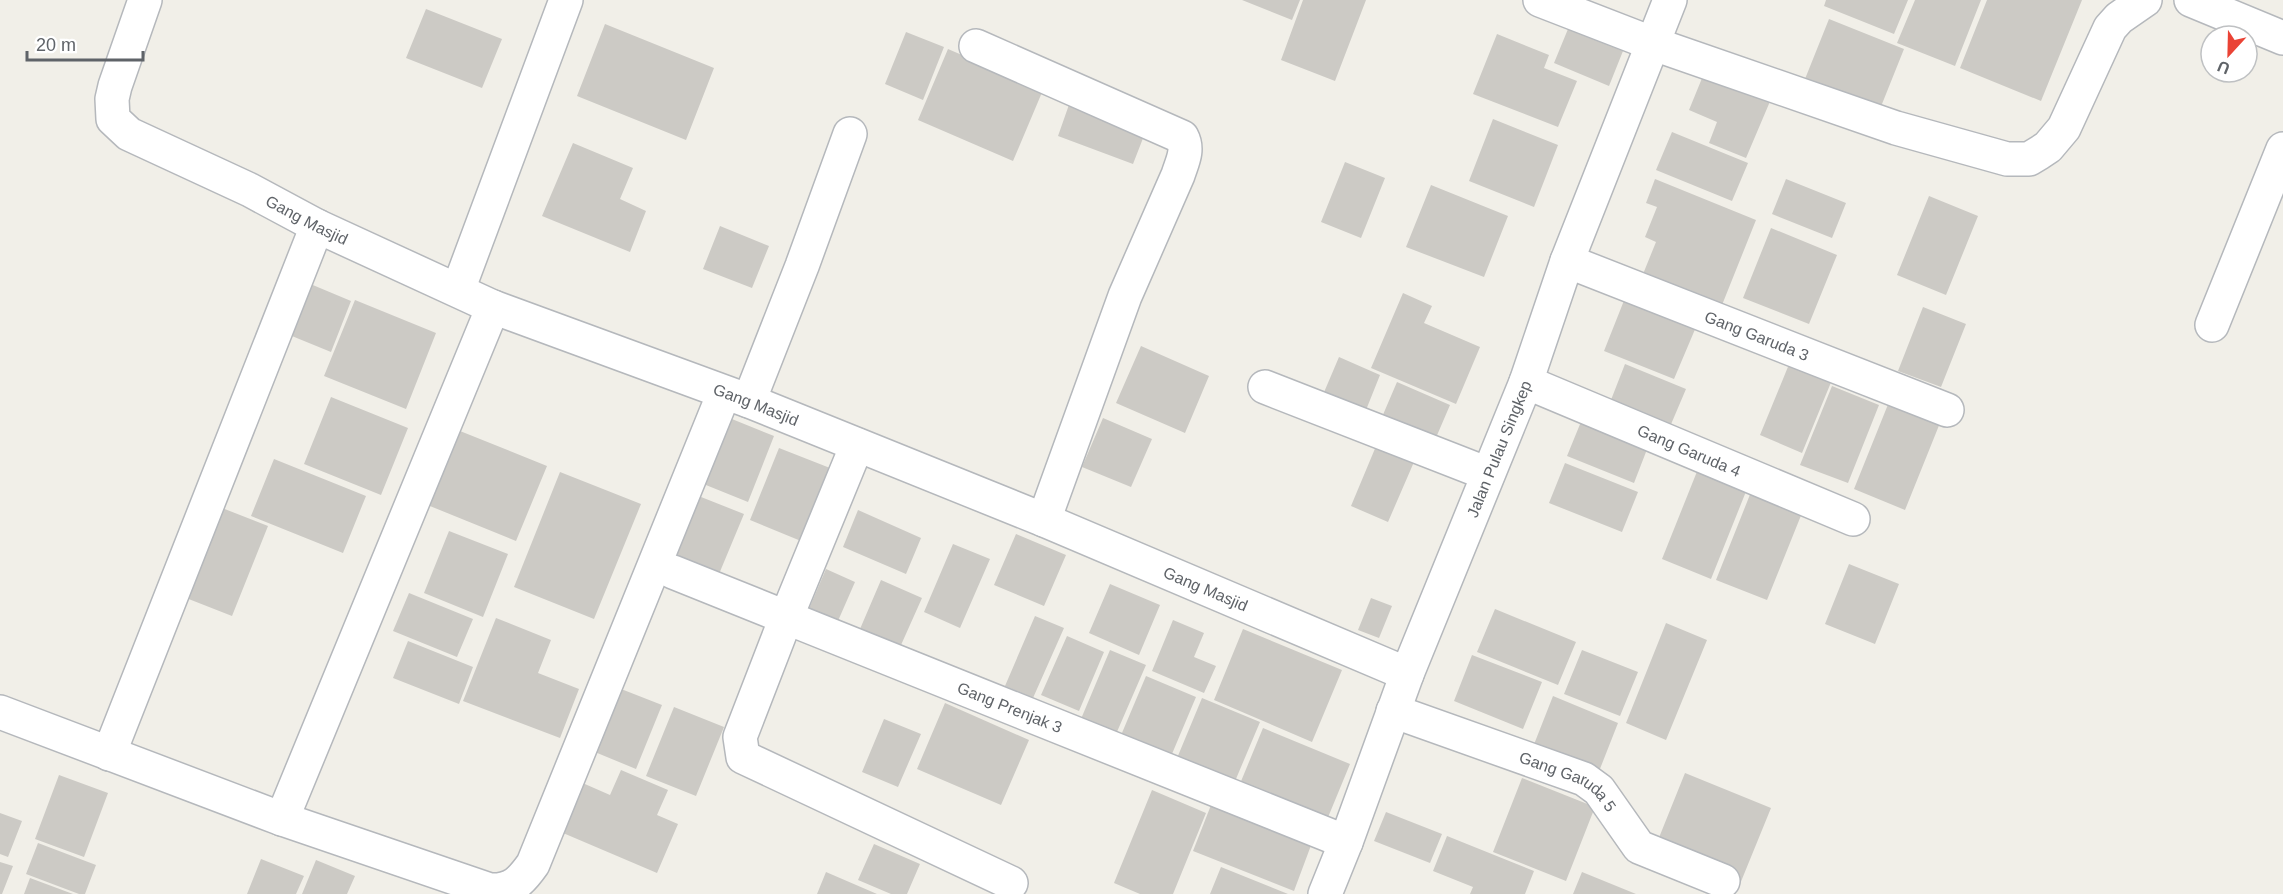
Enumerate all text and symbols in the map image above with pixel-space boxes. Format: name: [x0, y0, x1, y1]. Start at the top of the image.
scale bar: [27, 24, 142, 62]
north arrow: [2199, 24, 2259, 84]
text: 20 m: [36, 35, 76, 55]
text: U: [2215, 57, 2232, 77]
street label: Gang Masjid: [263, 192, 351, 248]
street label: Gang Garuda 3: [1702, 307, 1811, 364]
street label: Jalan Pulau Singkep: [1463, 378, 1534, 520]
street label: Gang Masjid: [711, 380, 801, 429]
street label: Gang Garuda 4: [1635, 421, 1744, 480]
street label: Gang Masjid: [1161, 563, 1250, 614]
street label: Gang Prenjak 3: [955, 679, 1065, 736]
street label: Gang Garuda 5: [1517, 748, 1620, 814]

